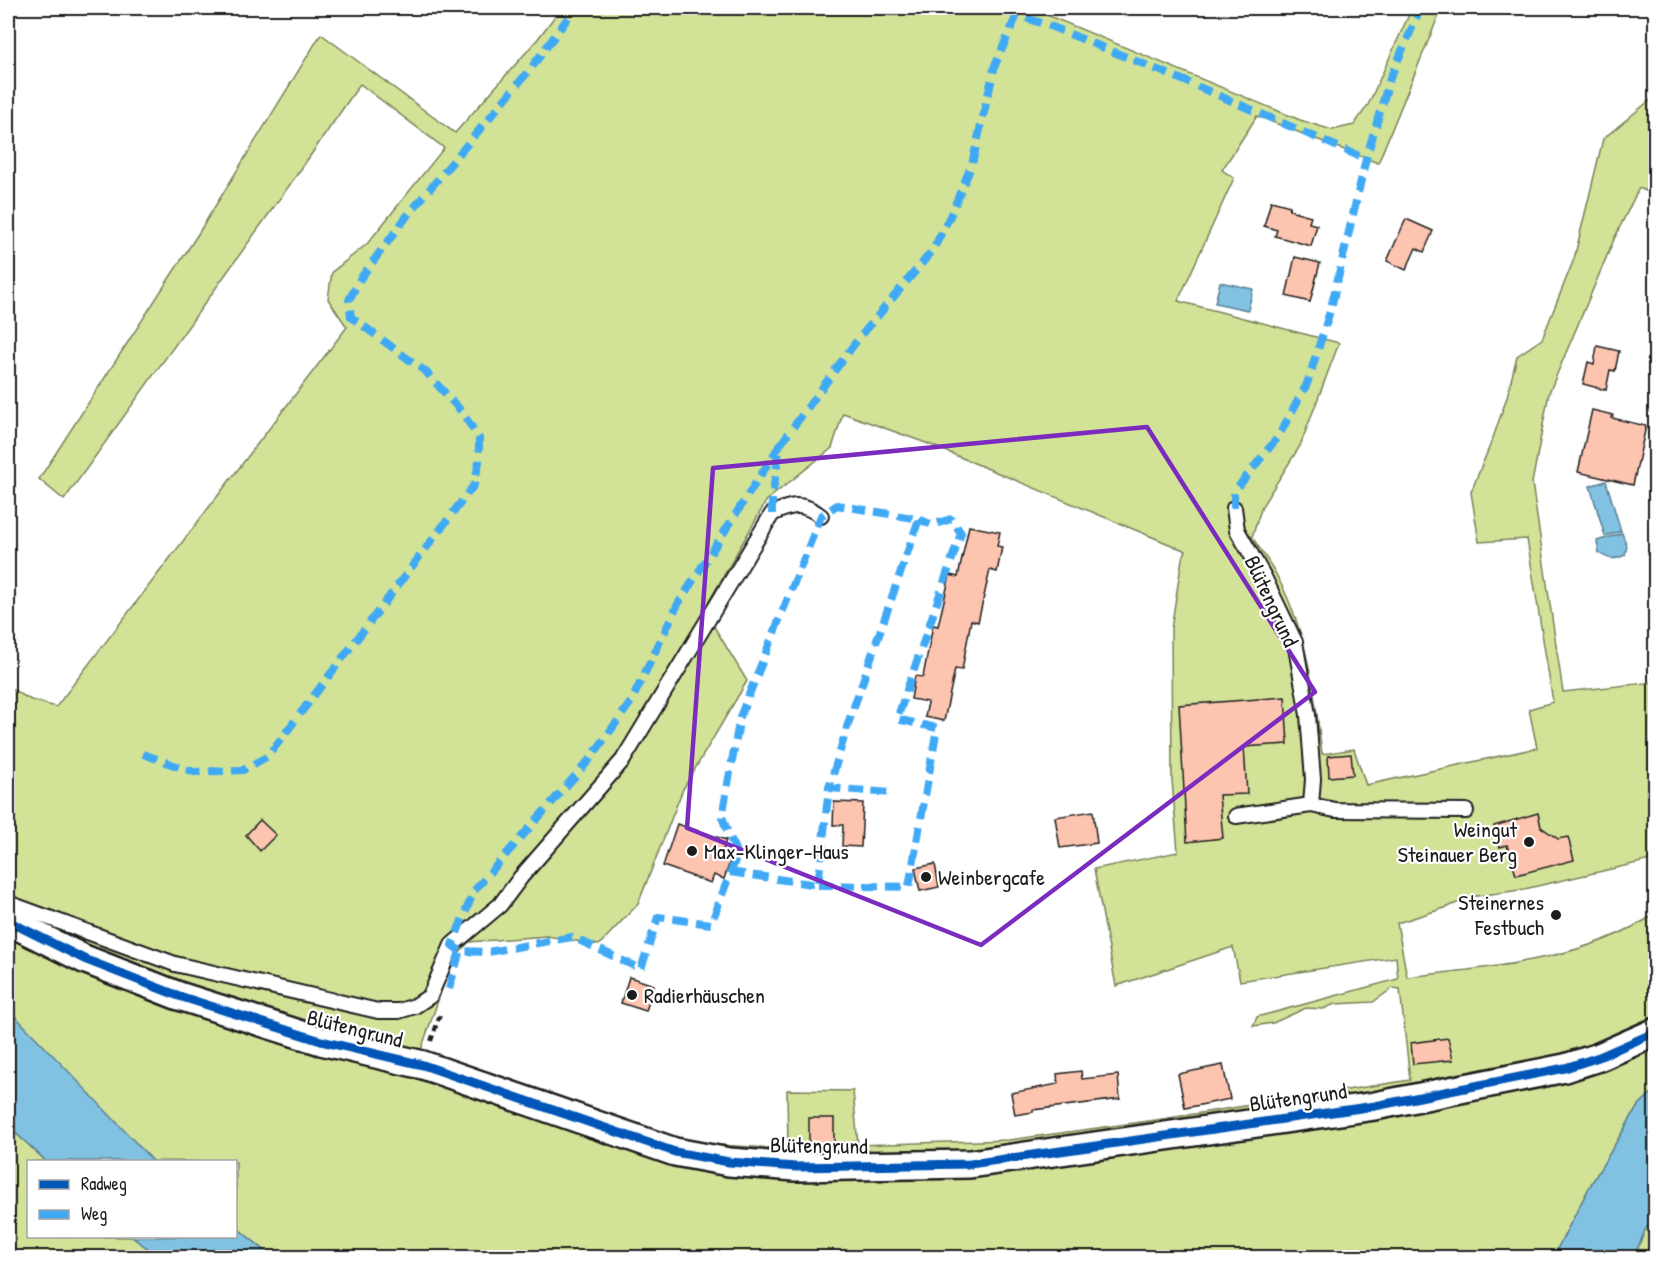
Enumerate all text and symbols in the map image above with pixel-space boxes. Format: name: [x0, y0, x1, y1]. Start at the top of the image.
street label: Blütengrund: [1238, 550, 1306, 652]
place label: Weingut Steinauer Berg: [1398, 814, 1517, 869]
marker: Weingut Steinauer Berg: [1522, 835, 1536, 849]
place label: Max-Klinger-Haus: [704, 836, 849, 866]
marker: Max-Klinger-Haus: [685, 844, 699, 858]
place label: Weinbergcafe: [938, 862, 1045, 892]
marker: Weinbergcafe: [919, 870, 933, 884]
place label: Steinernes Festbuch: [1458, 887, 1544, 942]
marker: Steinernes Festbuch: [1549, 908, 1563, 922]
place label: Radierhäuschen: [644, 980, 765, 1010]
marker: Radierhäuschen: [625, 988, 639, 1002]
street label: Blütengrund: [304, 1002, 406, 1054]
street label: Blütengrund: [1248, 1075, 1349, 1119]
street label: Blütengrund: [770, 1129, 868, 1161]
legend: [27, 1160, 237, 1238]
text: Radweg: [81, 1171, 127, 1196]
text: Weg: [81, 1201, 107, 1226]

